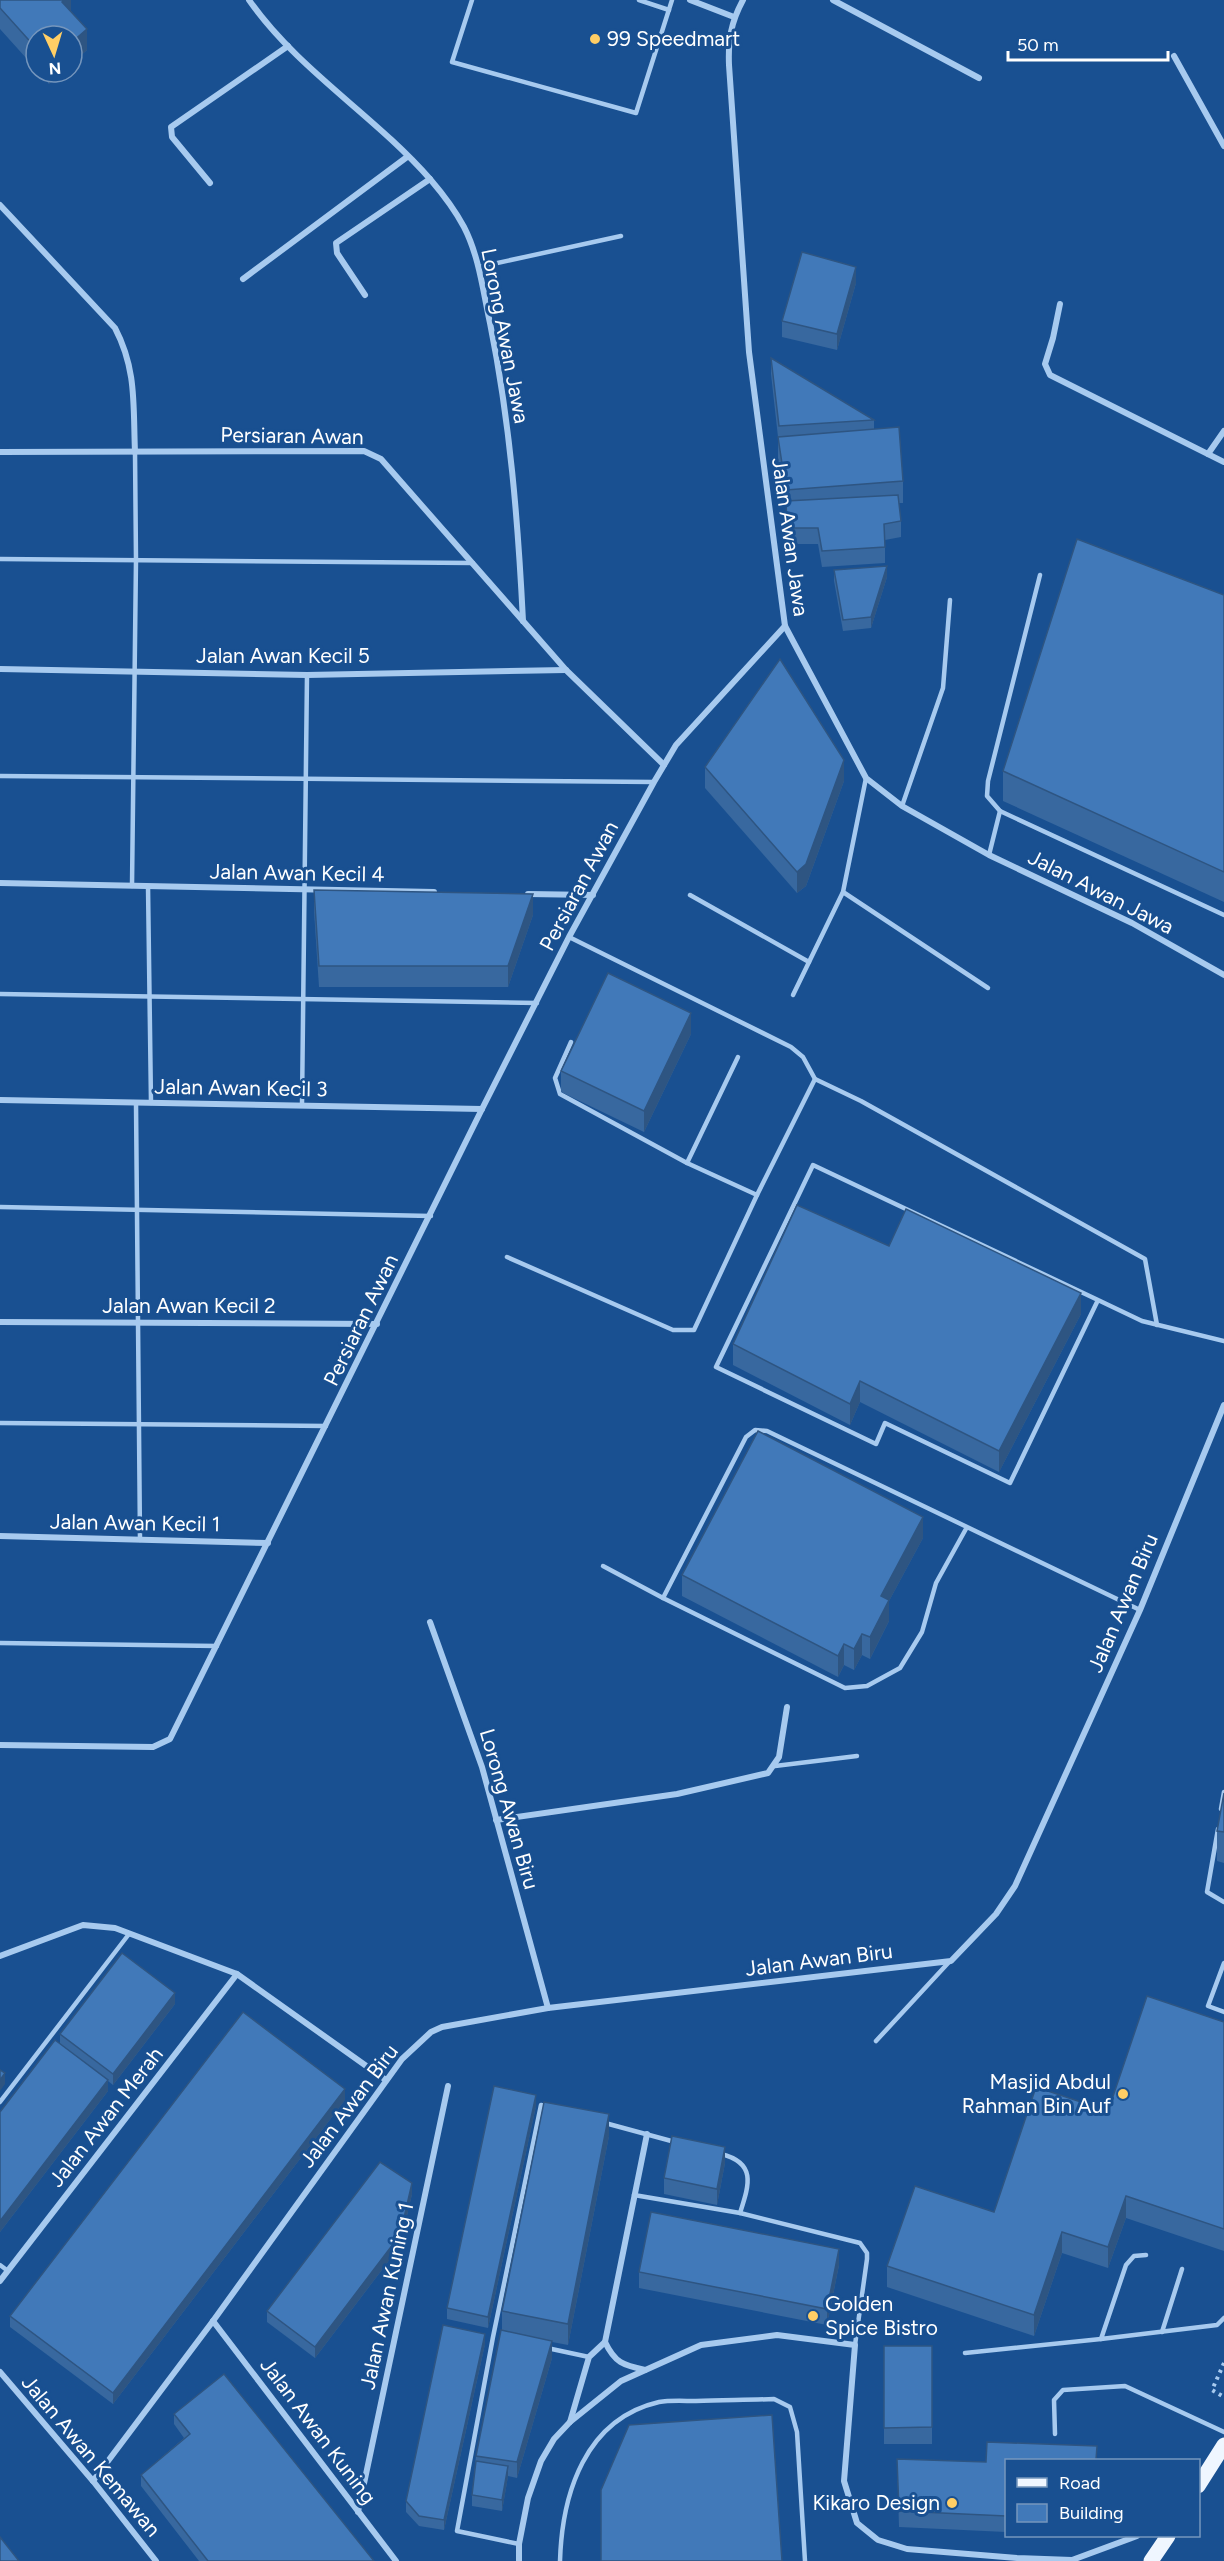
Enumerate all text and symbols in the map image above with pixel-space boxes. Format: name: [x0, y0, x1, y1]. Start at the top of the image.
north arrow: [24, 24, 84, 84]
scale bar: [1008, 24, 1168, 62]
place label: 99 Speedmart: [607, 26, 740, 51]
marker: 99 Speedmart: [588, 32, 602, 46]
text: 50 m: [1017, 34, 1059, 56]
text: N: [48, 59, 62, 78]
street label: Lorong Awan Jawa: [476, 246, 535, 426]
street label: Persiaran Awan: [220, 422, 364, 449]
street label: Jalan Awan Jawa: [767, 456, 814, 618]
street label: Jalan Awan Kecil 5: [196, 643, 370, 668]
street label: Persiaran Awan: [534, 817, 623, 955]
street label: Jalan Awan Jawa: [1024, 844, 1178, 939]
street label: Jalan Awan Kecil 4: [209, 858, 385, 887]
street label: Jalan Awan Kecil 3: [154, 1073, 328, 1102]
street label: Persiaran Awan: [318, 1250, 403, 1390]
street label: Jalan Awan Kecil 2: [102, 1293, 276, 1318]
street label: Jalan Awan Kecil 1: [50, 1509, 220, 1536]
street label: Jalan Awan Biru: [1082, 1530, 1163, 1676]
street label: Lorong Awan Biru: [475, 1726, 544, 1892]
street label: Jalan Awan Biru: [744, 1938, 894, 1981]
street label: Jalan Awan Biru: [294, 2039, 403, 2172]
street label: Jalan Awan Merah: [43, 2042, 168, 2191]
place label: Masjid Abdul Rahman Bin Auf: [962, 2069, 1111, 2118]
marker: Masjid Abdul Rahman Bin Auf: [1116, 2087, 1130, 2101]
street label: Jalan Awan Kuning 1: [354, 2200, 419, 2392]
place label: Golden Spice Bistro: [825, 2291, 938, 2340]
marker: Golden Spice Bistro: [806, 2309, 820, 2323]
street label: Jalan Awan Kuning: [255, 2353, 382, 2509]
street label: Jalan Awan Kemawan: [17, 2370, 166, 2541]
legend: [1005, 2459, 1200, 2537]
text: Road: [1059, 2472, 1100, 2494]
place label: Kikaro Design: [813, 2490, 940, 2515]
marker: Kikaro Design: [945, 2496, 959, 2510]
text: Building: [1059, 2502, 1124, 2524]

